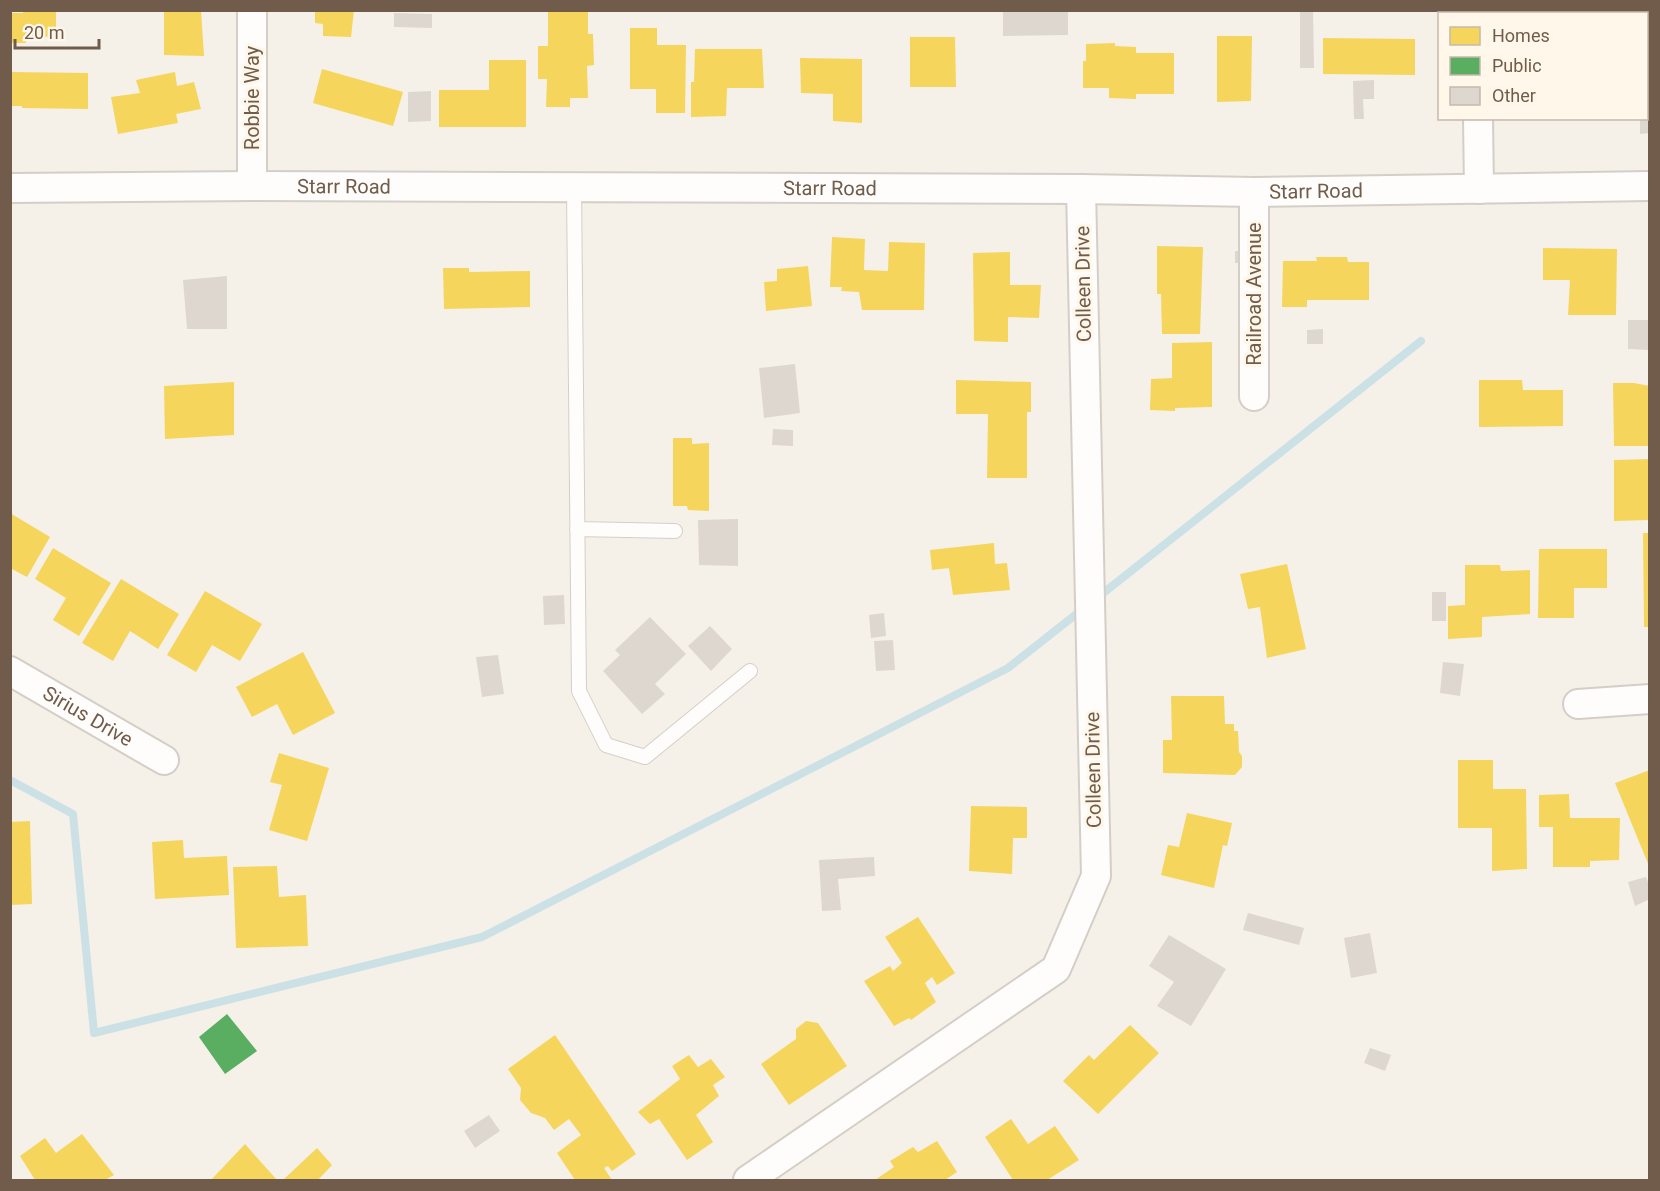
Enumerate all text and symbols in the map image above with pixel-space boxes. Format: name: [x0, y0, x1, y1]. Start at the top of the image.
scale bar: [15, 12, 99, 50]
legend: [1438, 12, 1648, 120]
text: 20 m: [24, 22, 64, 43]
text: Homes: [1492, 25, 1550, 46]
street label: Robbie Way: [240, 45, 264, 150]
text: Public: [1492, 55, 1542, 76]
text: Other: [1492, 85, 1536, 106]
street label: Starr Road: [297, 174, 391, 199]
street label: Starr Road: [783, 176, 877, 200]
street label: Starr Road: [1269, 178, 1363, 204]
street label: Railroad Avenue: [1242, 222, 1266, 366]
street label: Colleen Drive: [1070, 226, 1096, 342]
street label: Sirius Drive: [39, 681, 137, 751]
street label: Colleen Drive: [1080, 712, 1106, 828]

